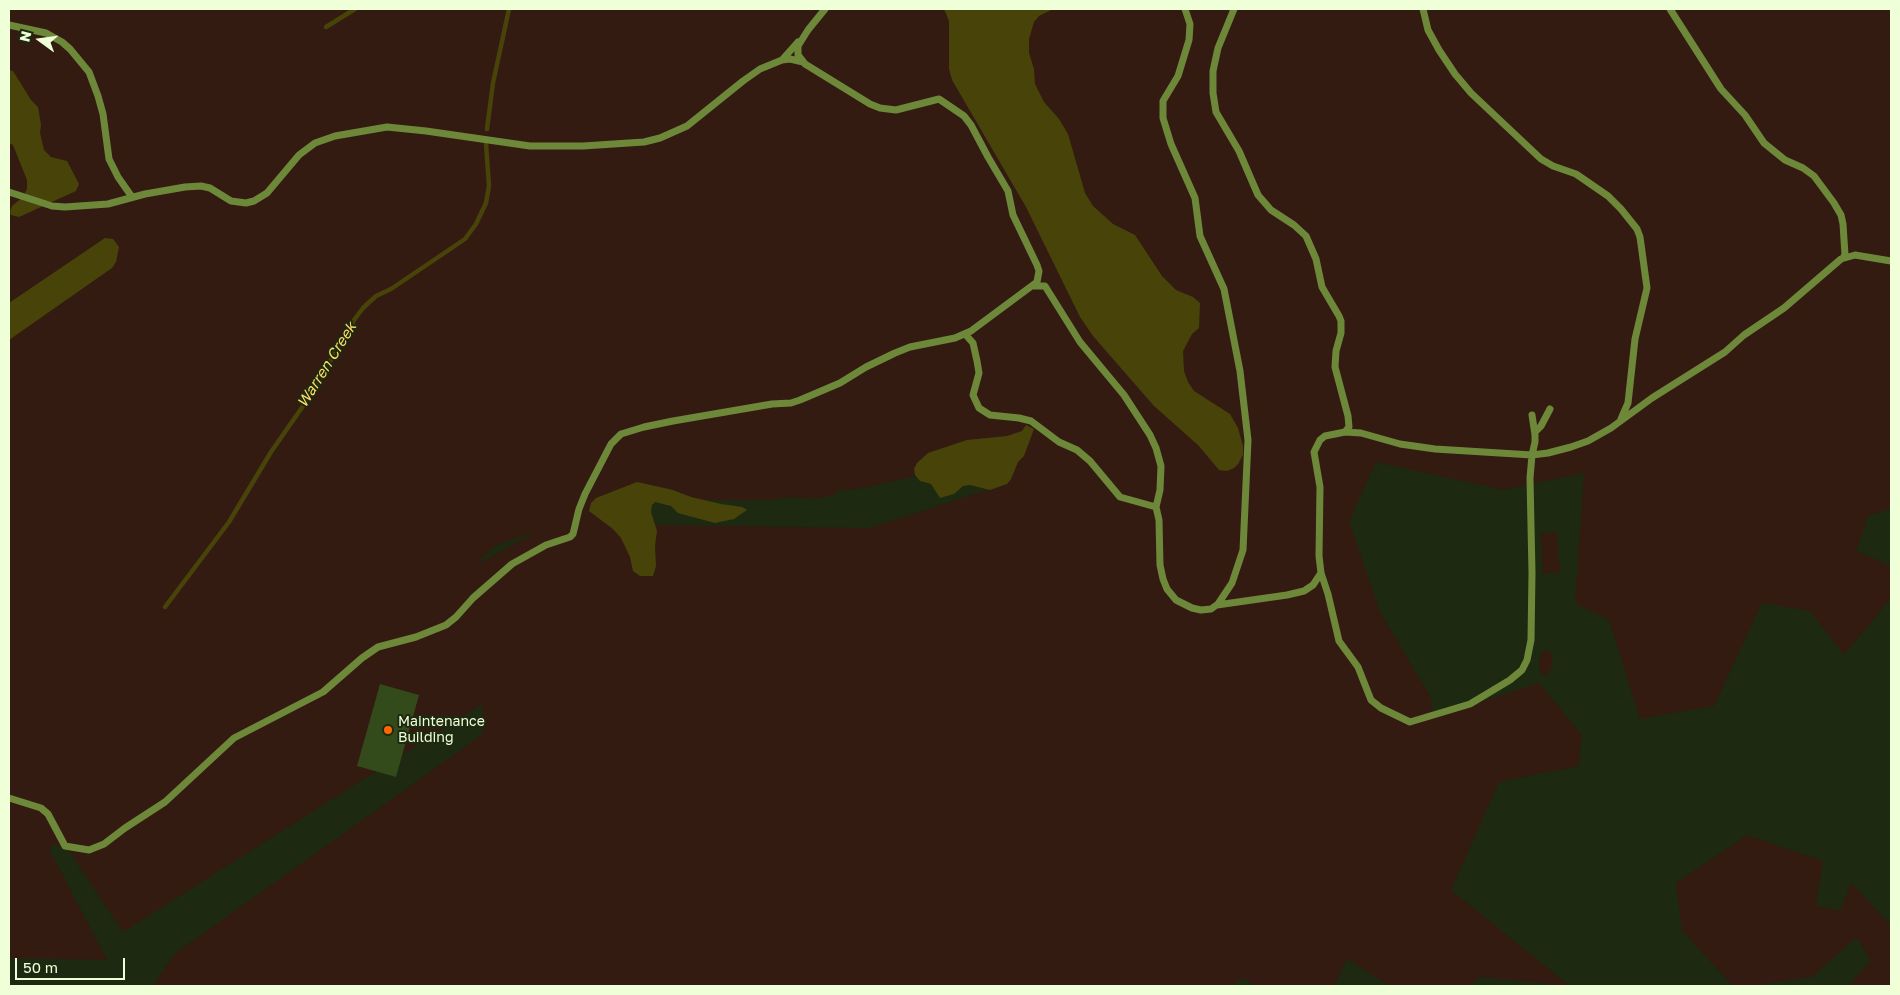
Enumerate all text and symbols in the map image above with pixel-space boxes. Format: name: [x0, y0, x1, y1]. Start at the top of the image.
north arrow: [15, 15, 65, 65]
text: N: [15, 29, 34, 43]
water label: Warren Creek: [294, 319, 360, 411]
place label: Maintenance Building: [398, 714, 485, 746]
marker: Maintenance Building: [382, 724, 394, 736]
scale bar: [18, 948, 128, 980]
text: 50 m: [23, 958, 58, 976]

